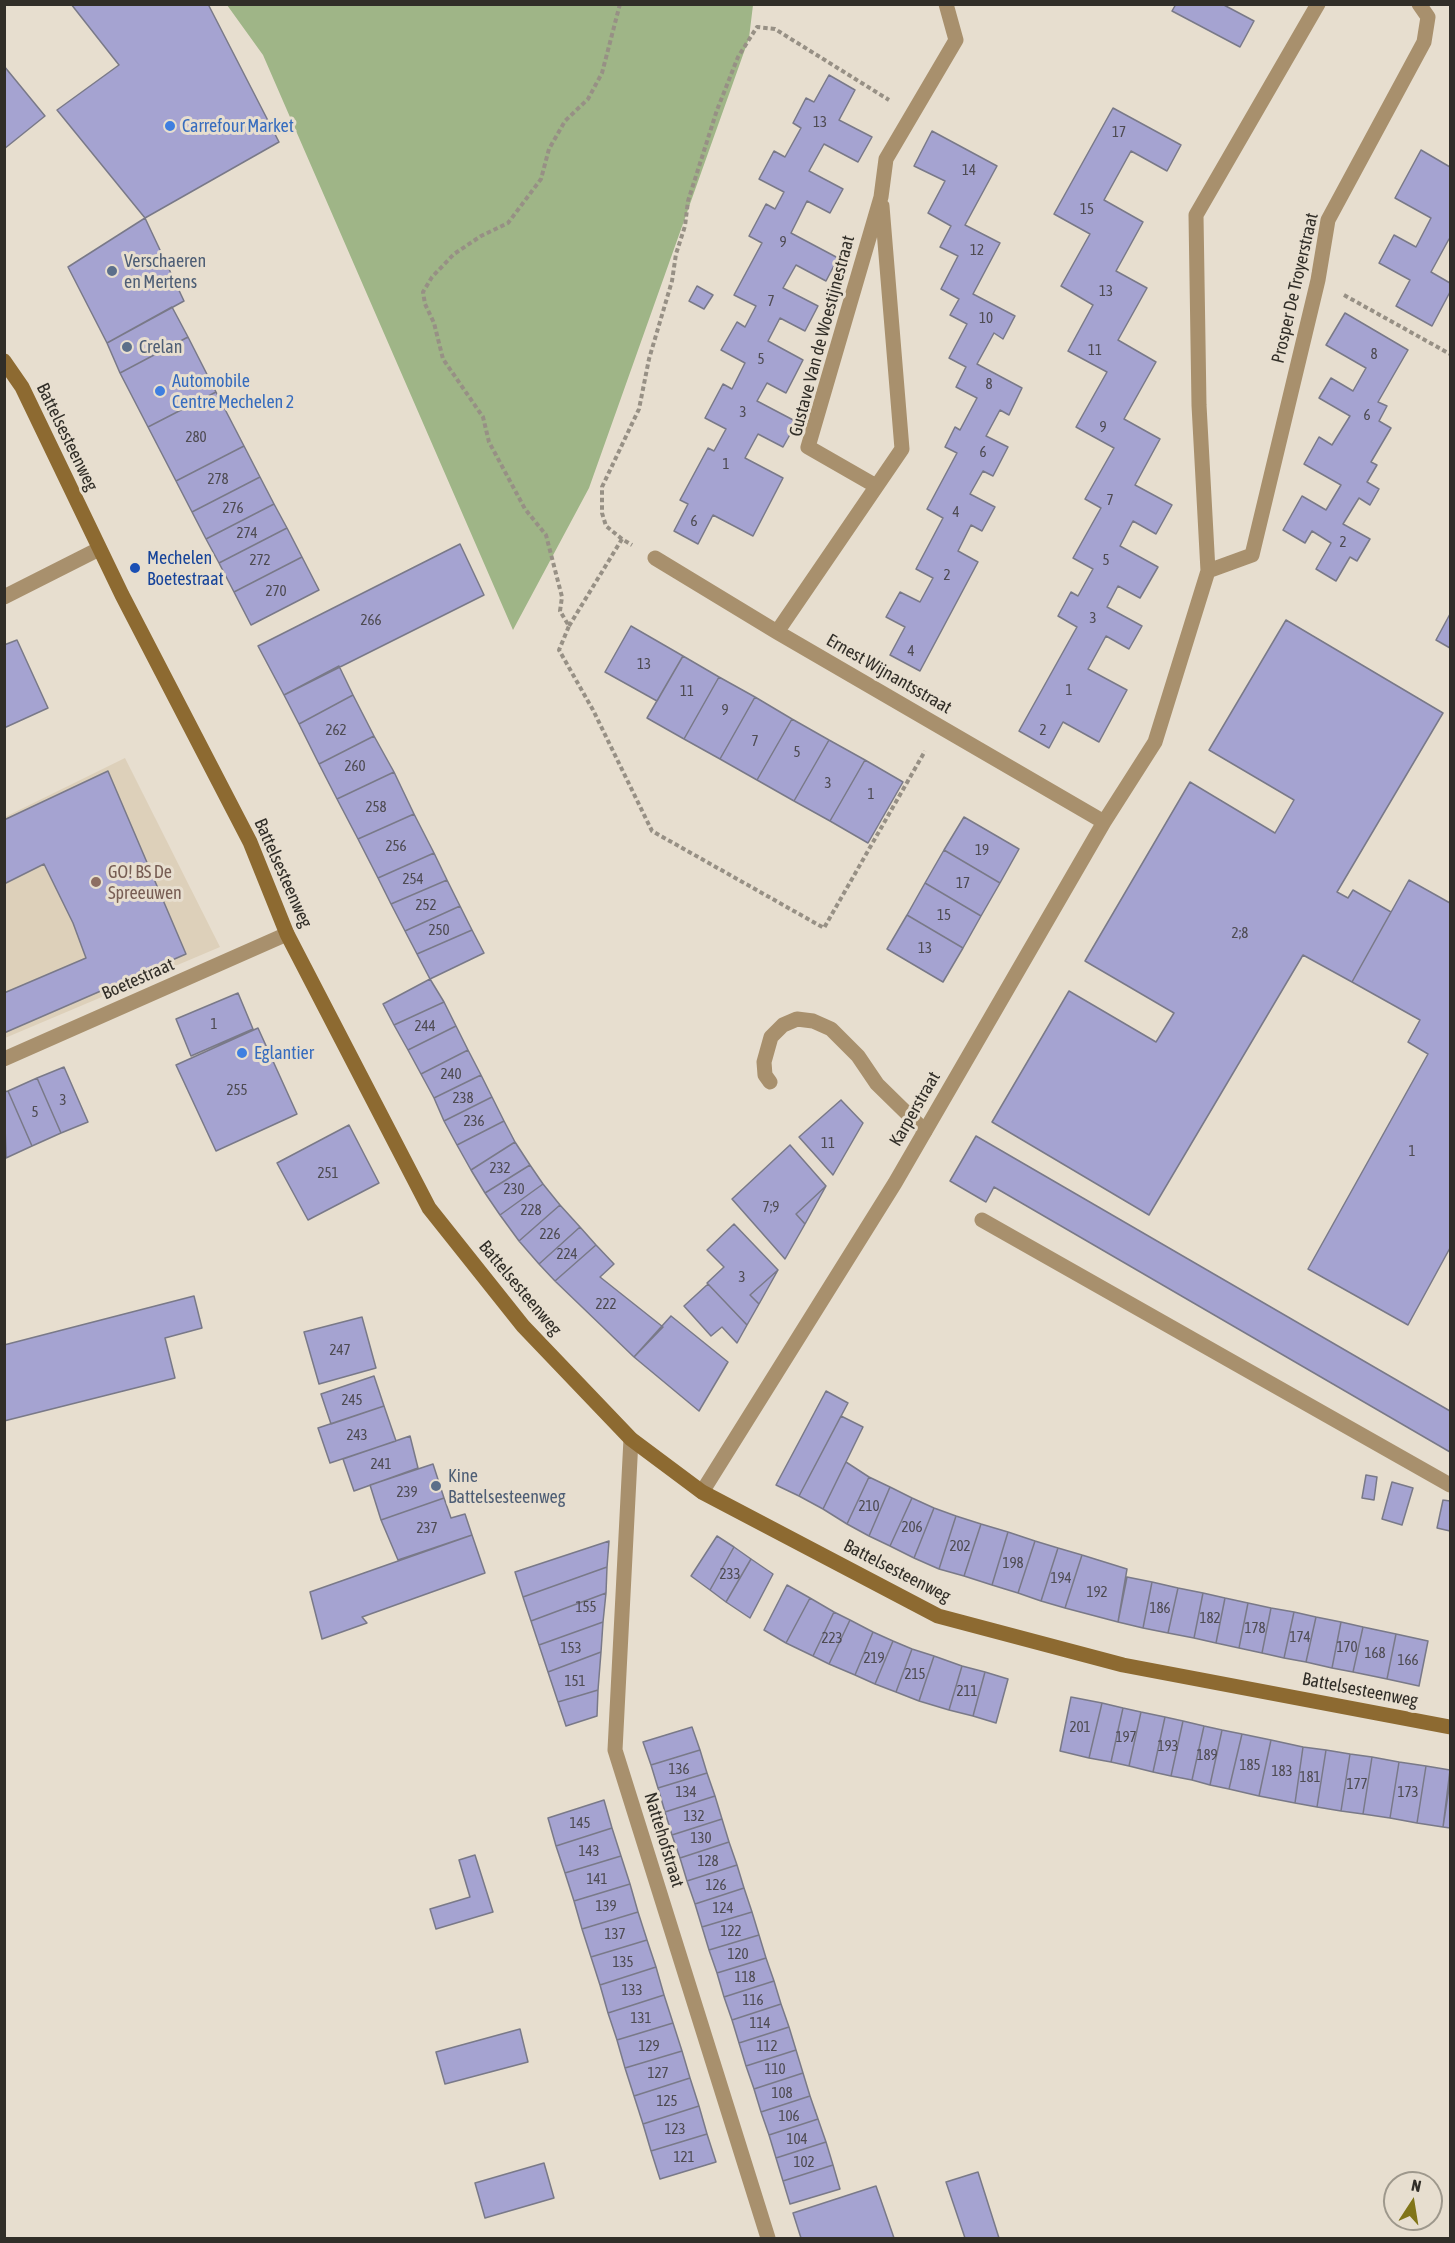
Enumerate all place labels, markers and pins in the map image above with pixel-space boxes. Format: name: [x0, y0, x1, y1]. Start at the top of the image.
place label: Carrefour Market: [182, 115, 294, 137]
marker: Carrefour Market: [163, 119, 177, 133]
place label: Verschaeren en Mertens: [124, 250, 206, 292]
marker: Verschaeren en Mertens: [105, 264, 119, 278]
place label: Crelan: [139, 336, 182, 358]
marker: Crelan: [120, 340, 134, 354]
place label: Automobile Centre Mechelen 2: [172, 370, 294, 412]
marker: Automobile Centre Mechelen 2: [153, 384, 167, 398]
place label: Mechelen Boetestraat: [147, 547, 224, 590]
marker: Mechelen Boetestraat: [128, 561, 142, 575]
place label: GO! BS De Spreeuwen: [108, 861, 182, 904]
marker: GO! BS De Spreeuwen: [89, 875, 103, 889]
place label: Eglantier: [254, 1042, 314, 1064]
marker: Eglantier: [235, 1046, 249, 1060]
place label: Kine Battelsesteenweg: [448, 1465, 565, 1508]
marker: Kine Battelsesteenweg: [429, 1479, 443, 1493]

